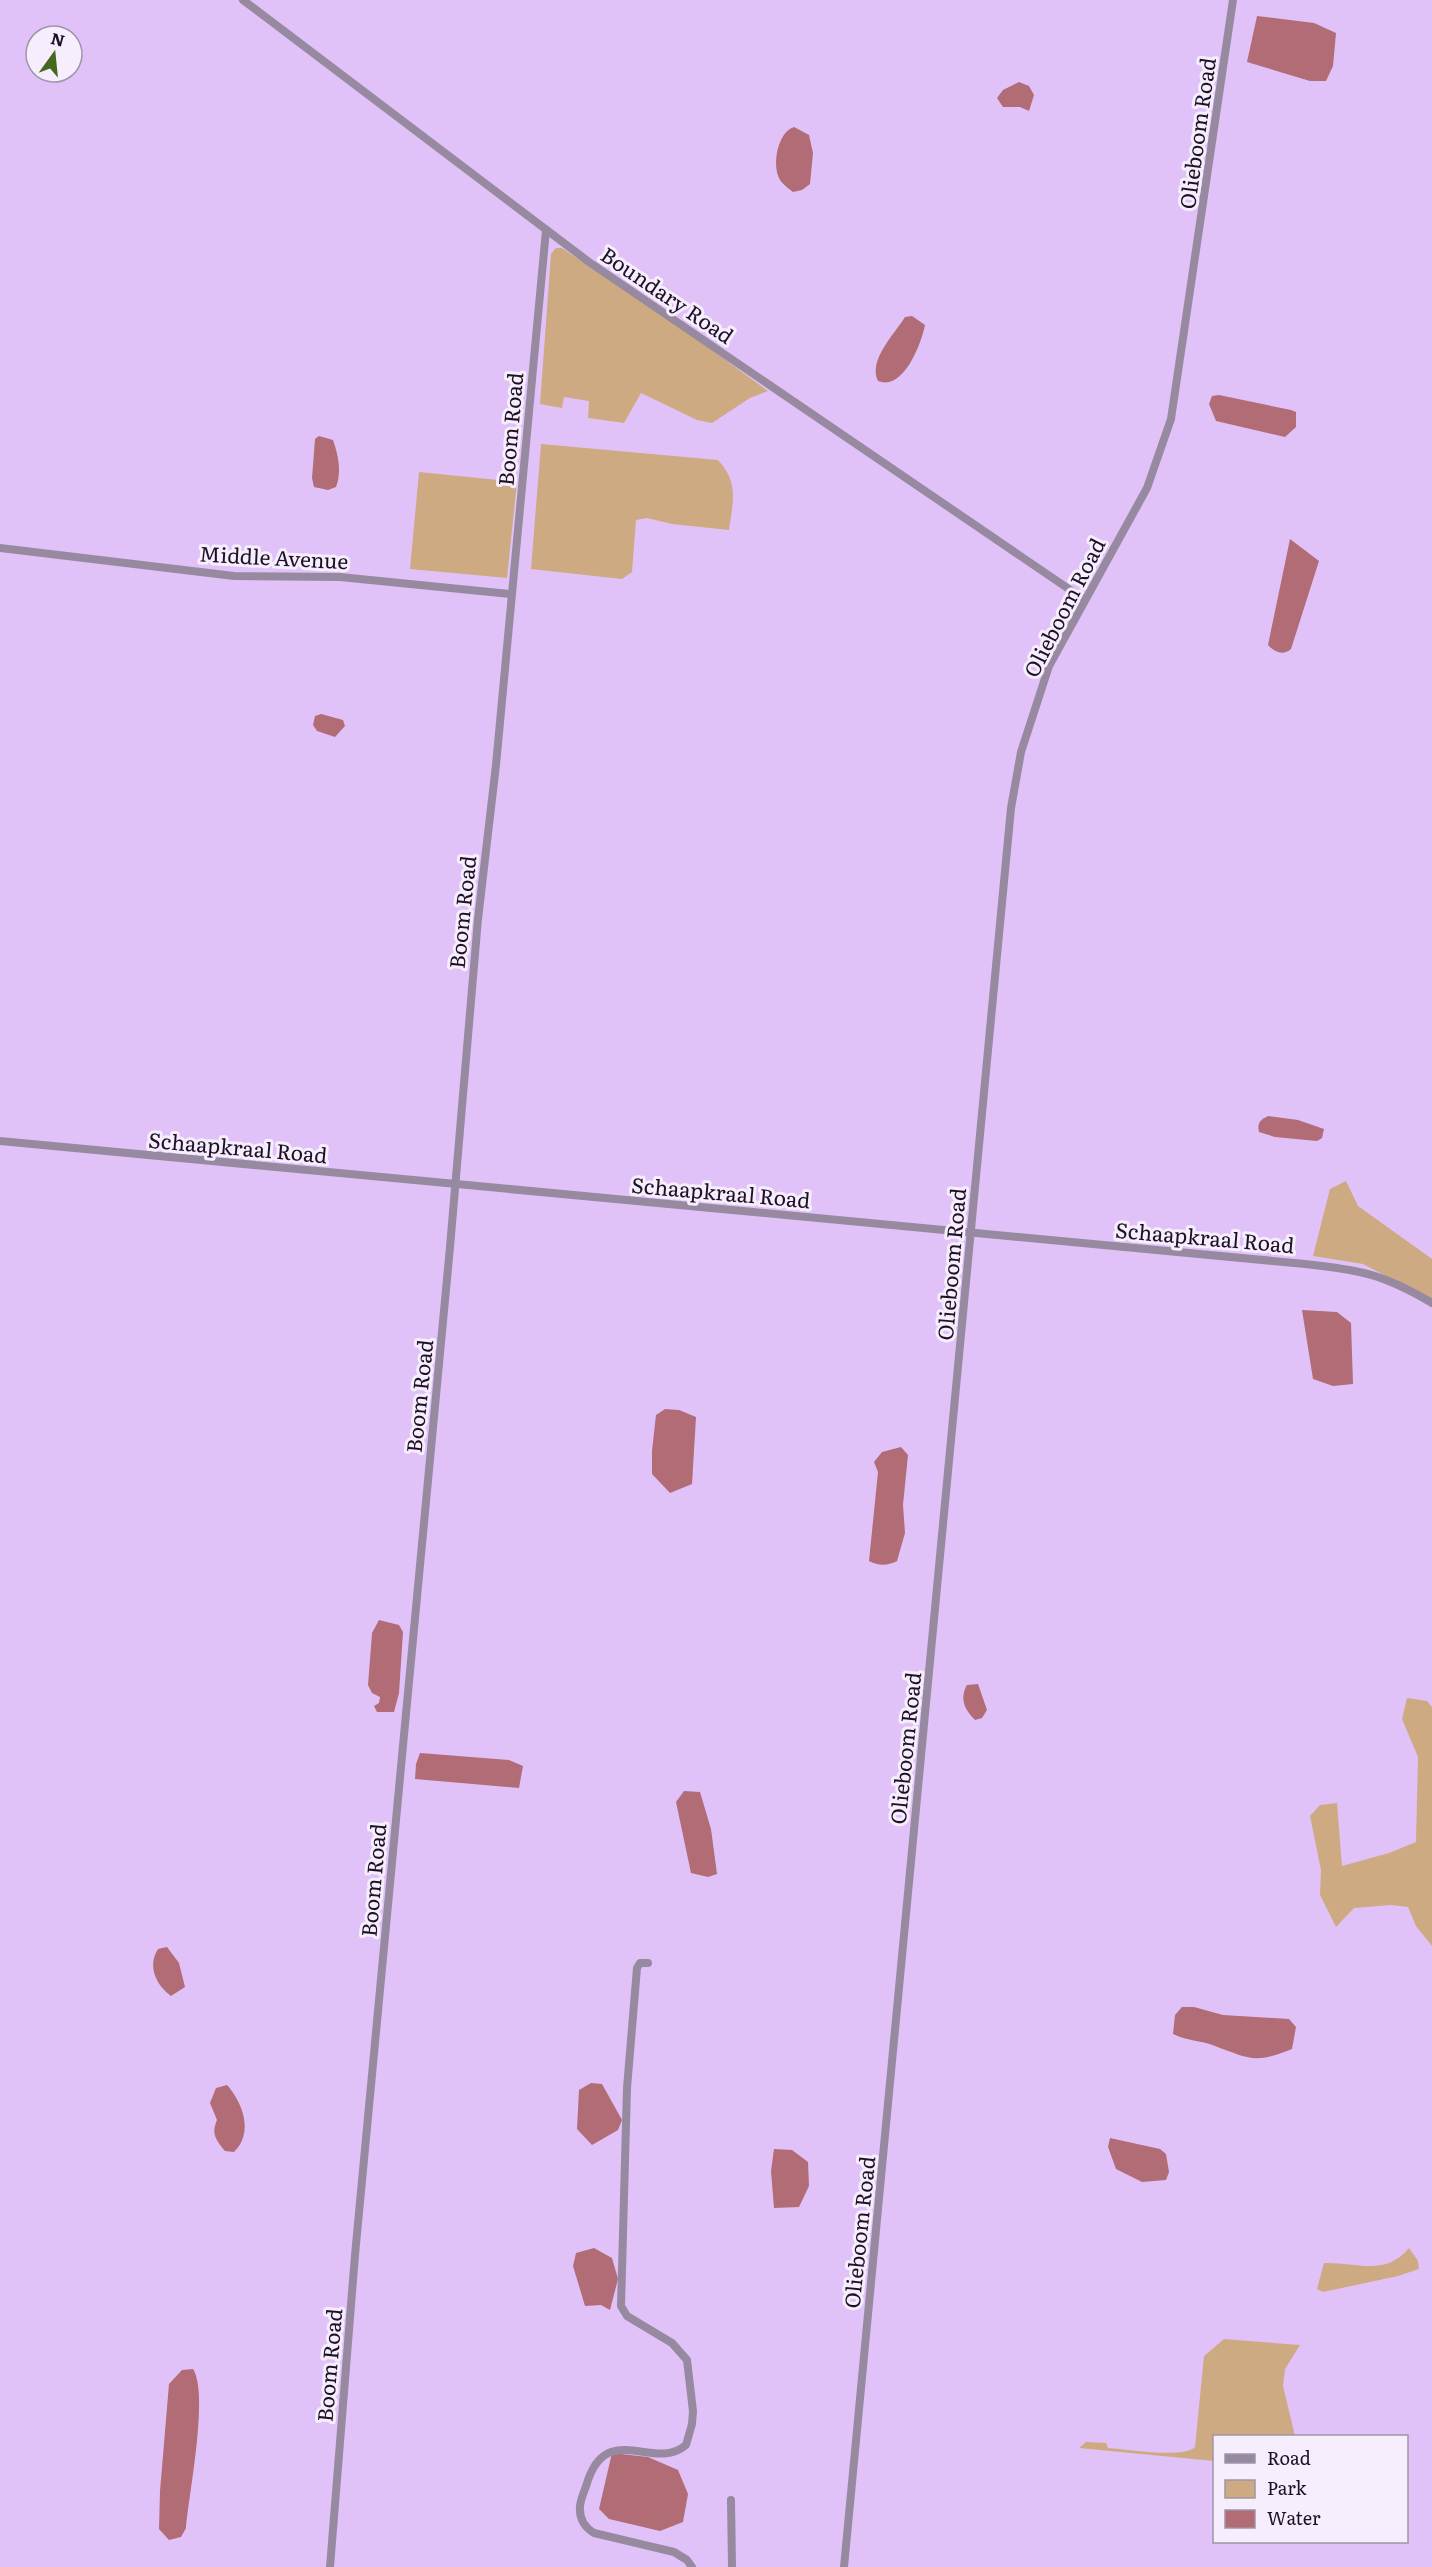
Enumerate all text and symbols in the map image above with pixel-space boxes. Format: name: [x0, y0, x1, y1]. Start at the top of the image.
north arrow: [24, 24, 84, 84]
text: N: [49, 25, 68, 52]
street label: Olieboom Road: [1170, 55, 1222, 211]
street label: Boundary Road: [595, 238, 741, 350]
street label: Boom Road: [489, 371, 529, 487]
street label: Olieboom Road: [1015, 532, 1112, 682]
street label: Middle Avenue: [199, 537, 349, 575]
street label: Boom Road: [440, 854, 482, 970]
street label: Schaapkraal Road: [147, 1123, 329, 1169]
street label: Schaapkraal Road: [630, 1168, 812, 1214]
street label: Olieboom Road: [928, 1186, 972, 1341]
street label: Schaapkraal Road: [1114, 1213, 1296, 1259]
street label: Boom Road: [397, 1338, 439, 1454]
street label: Olieboom Road: [881, 1670, 927, 1826]
street label: Boom Road: [352, 1822, 392, 1938]
street label: Olieboom Road: [835, 2154, 881, 2310]
street label: Boom Road: [308, 2307, 348, 2423]
legend: [1213, 2435, 1408, 2543]
text: Road: [1267, 2444, 1311, 2471]
text: Park: [1267, 2474, 1308, 2501]
text: Water: [1267, 2504, 1321, 2531]

